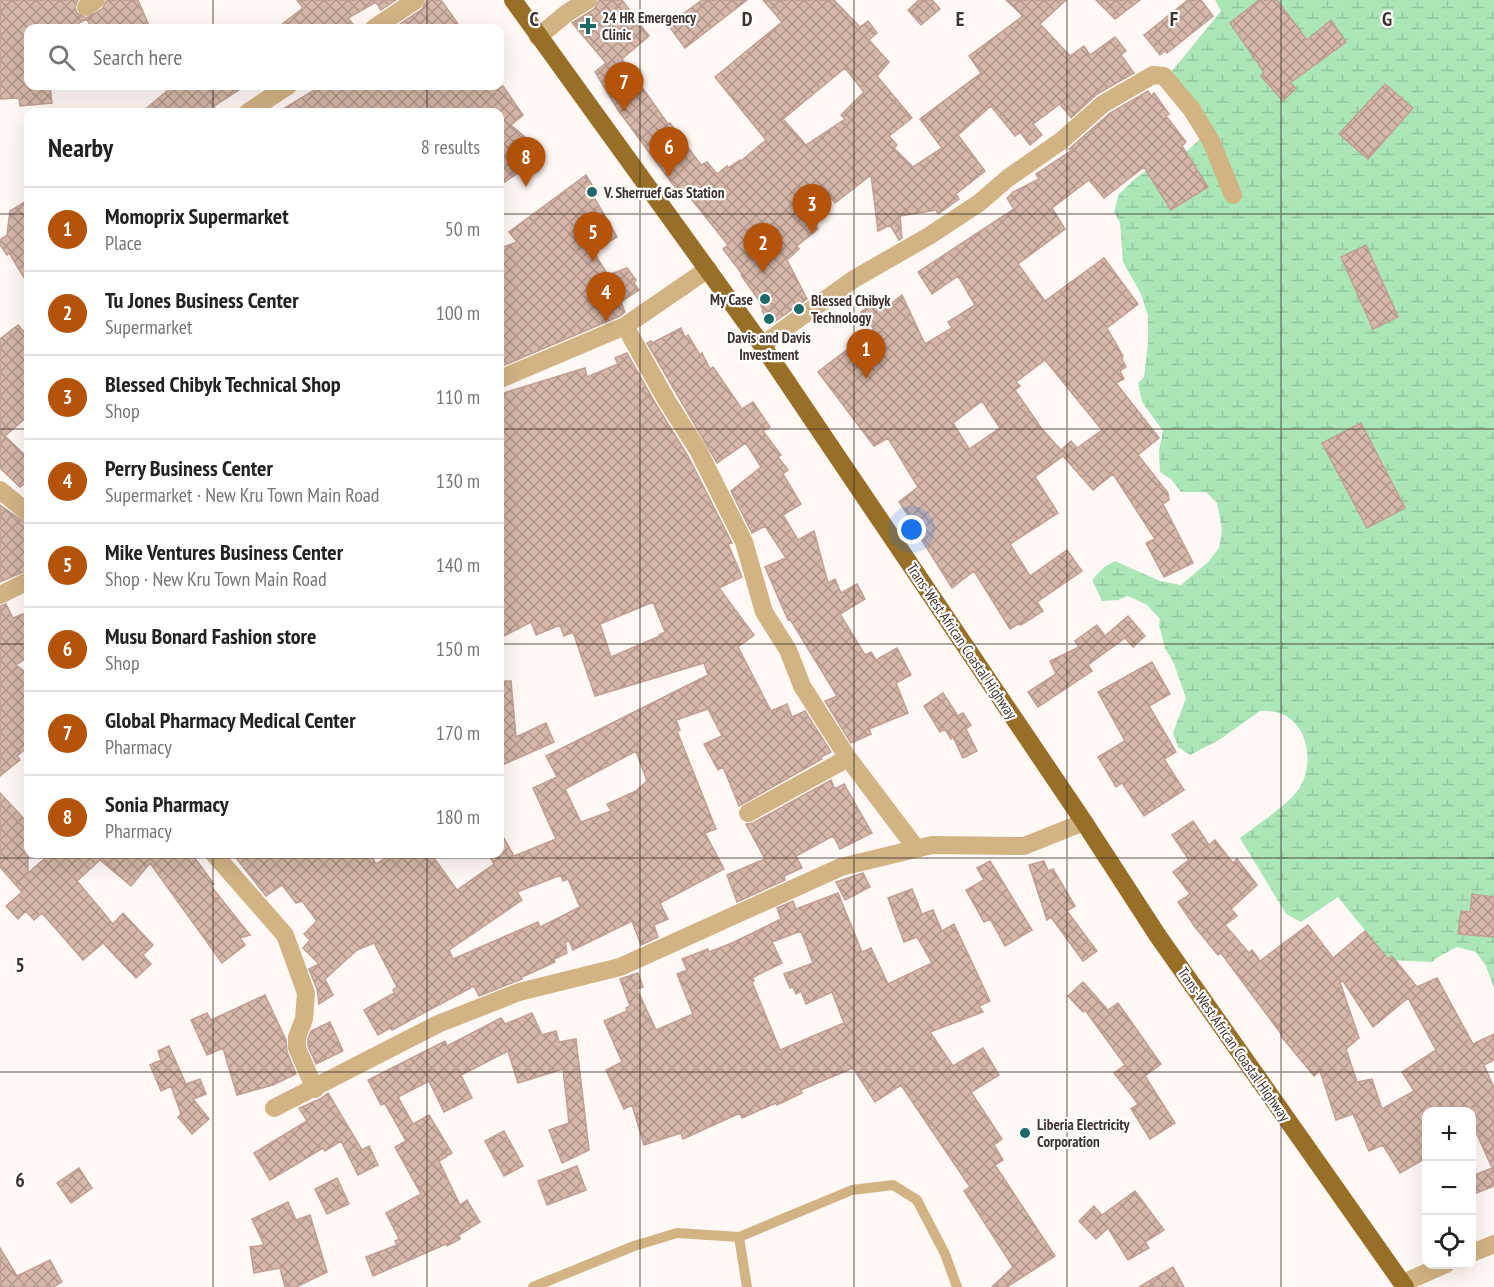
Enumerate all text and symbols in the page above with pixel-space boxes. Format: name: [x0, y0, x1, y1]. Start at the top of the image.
text: C: [529, 6, 539, 32]
text: D: [742, 6, 753, 32]
text: E: [956, 6, 964, 32]
text: F: [1170, 6, 1178, 32]
text: G: [1382, 6, 1392, 32]
place label: 24 HR Emergency Clinic: [602, 8, 697, 44]
marker: 24 HR Emergency Clinic: [579, 17, 597, 35]
search box: [24, 24, 504, 90]
icon: search: [45, 41, 78, 74]
text: Search here: [93, 43, 182, 71]
pin: 7: [604, 63, 644, 112]
pin: 6: [650, 128, 688, 177]
text: Nearby: [48, 131, 113, 164]
text: 8 results: [421, 134, 480, 160]
pin: 8: [506, 138, 546, 187]
place label: V. Sherruef Gas Station: [603, 183, 725, 202]
pin: 3: [792, 184, 832, 234]
marker: V. Sherruef Gas Station: [585, 185, 599, 199]
text: Momoprix Supermarket: [105, 202, 289, 230]
pin: 5: [574, 212, 612, 262]
text: 1: [63, 216, 72, 242]
text: 50 m: [445, 216, 480, 242]
pin: 2: [744, 224, 783, 273]
text: Place: [105, 230, 142, 256]
pin: 4: [586, 272, 626, 322]
text: Tu Jones Business Center: [105, 286, 299, 314]
place label: My Case: [710, 290, 753, 309]
place label: Blessed Chibyk Technology: [811, 291, 891, 327]
marker: My Case: [758, 292, 772, 306]
text: 2: [63, 300, 72, 326]
text: 100 m: [436, 300, 480, 326]
marker: Blessed Chibyk Technology: [792, 302, 806, 316]
marker: Davis and Davis Investment: [762, 312, 776, 326]
text: Supermarket: [105, 314, 193, 340]
place label: Davis and Davis Investment: [727, 328, 811, 364]
pin: 1: [846, 330, 886, 379]
text: Blessed Chibyk Technical Shop: [105, 370, 341, 398]
text: 3: [63, 384, 72, 410]
text: 110 m: [436, 384, 480, 410]
text: Shop: [105, 398, 140, 424]
text: Perry Business Center: [105, 454, 273, 482]
text: 4: [63, 468, 72, 494]
text: 130 m: [436, 468, 480, 494]
text: Supermarket · New Kru Town Main Road: [105, 482, 379, 508]
your location: [897, 515, 926, 544]
text: Mike Ventures Business Center: [105, 538, 343, 566]
text: 5: [63, 552, 72, 578]
text: 140 m: [436, 552, 480, 578]
street label: Trans-West African Coastal Highway: [903, 559, 1022, 723]
text: Shop · New Kru Town Main Road: [105, 566, 327, 592]
text: Musu Bonard Fashion store: [105, 622, 317, 650]
text: 6: [63, 636, 72, 662]
text: 150 m: [436, 636, 480, 662]
text: Shop: [105, 650, 140, 676]
text: Global Pharmacy Medical Center: [105, 706, 356, 734]
text: 7: [63, 720, 72, 746]
text: 170 m: [436, 720, 480, 746]
text: Pharmacy: [105, 734, 172, 760]
text: Sonia Pharmacy: [105, 790, 229, 818]
text: 8: [63, 804, 72, 830]
text: 180 m: [436, 804, 480, 830]
text: Pharmacy: [105, 818, 172, 844]
text: 5: [15, 952, 25, 978]
street label: Trans-West African Coastal Highway: [1173, 963, 1295, 1125]
map controls: [1422, 1107, 1476, 1269]
button: +: [1422, 1107, 1476, 1161]
place label: Liberia Electricity Corporation: [1037, 1115, 1130, 1151]
marker: Liberia Electricity Corporation: [1018, 1126, 1032, 1140]
button: −: [1422, 1161, 1476, 1215]
text: 6: [15, 1167, 25, 1193]
button: locate: [1422, 1215, 1476, 1269]

